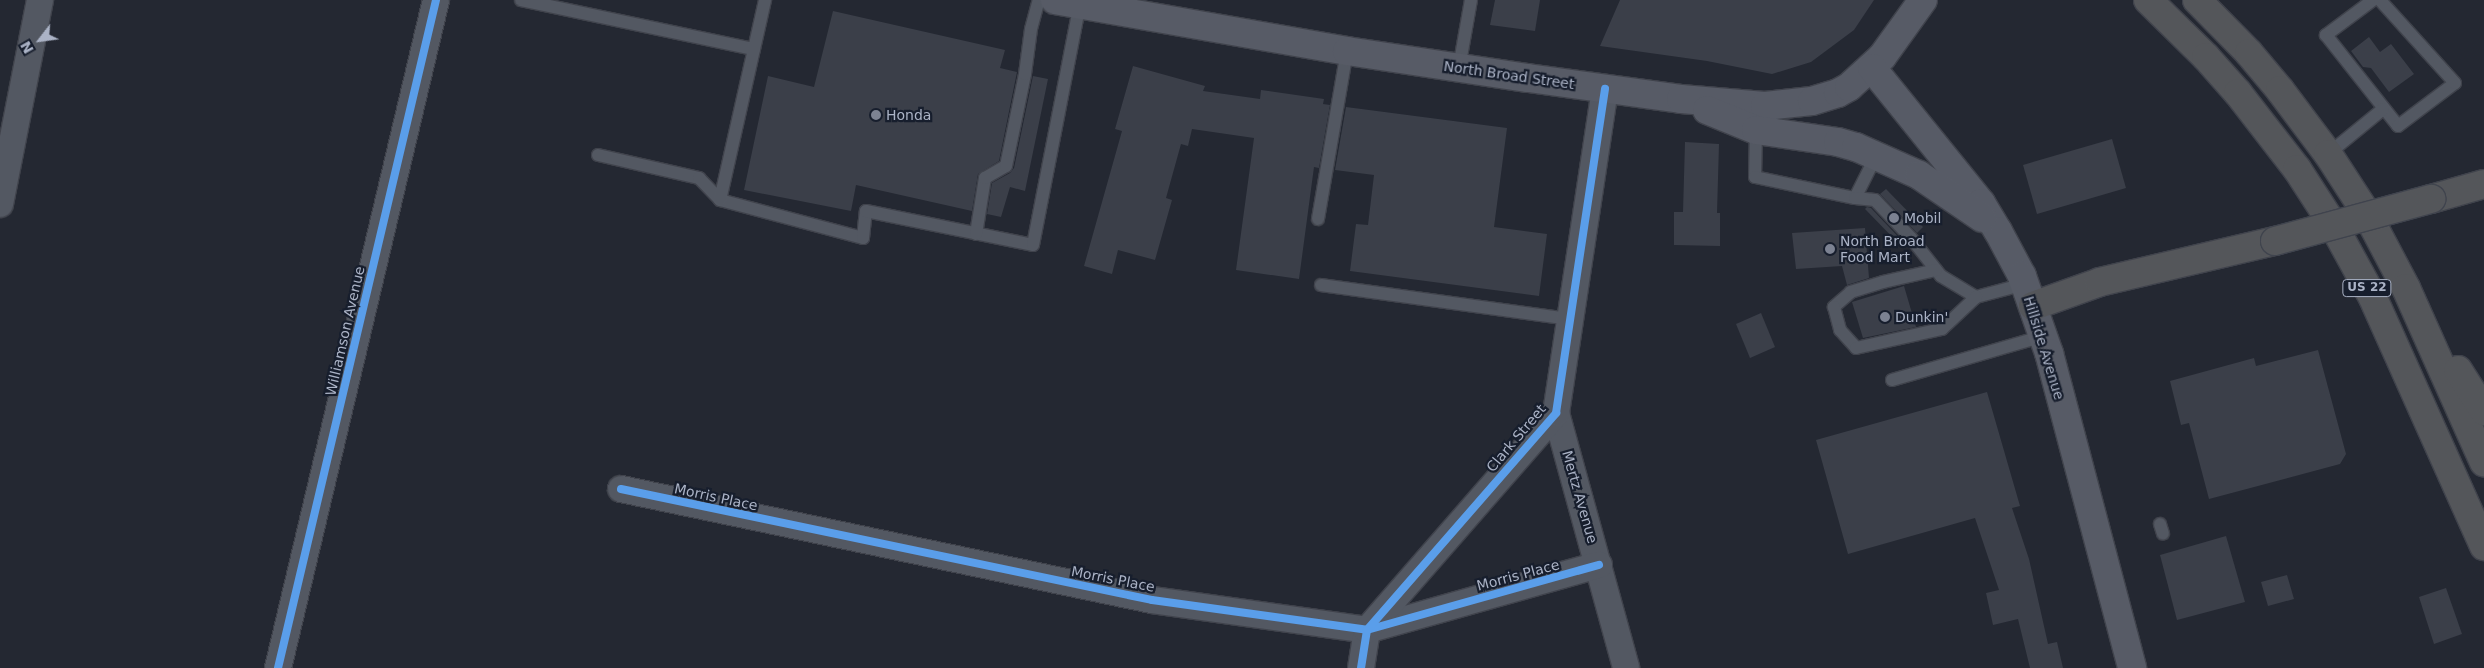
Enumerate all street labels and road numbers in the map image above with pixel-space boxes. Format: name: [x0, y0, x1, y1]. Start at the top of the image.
street label: North Broad Street: [1443, 58, 1575, 92]
street label: Williamson Avenue: [322, 265, 368, 397]
road number: US 22: [2342, 278, 2392, 298]
street label: Hillside Avenue: [2020, 294, 2068, 402]
street label: Clark Street: [1483, 401, 1549, 475]
street label: Mertz Avenue: [1559, 449, 1601, 545]
street label: Morris Place: [673, 480, 759, 514]
street label: Morris Place: [1475, 556, 1561, 594]
street label: Morris Place: [1070, 563, 1156, 595]

